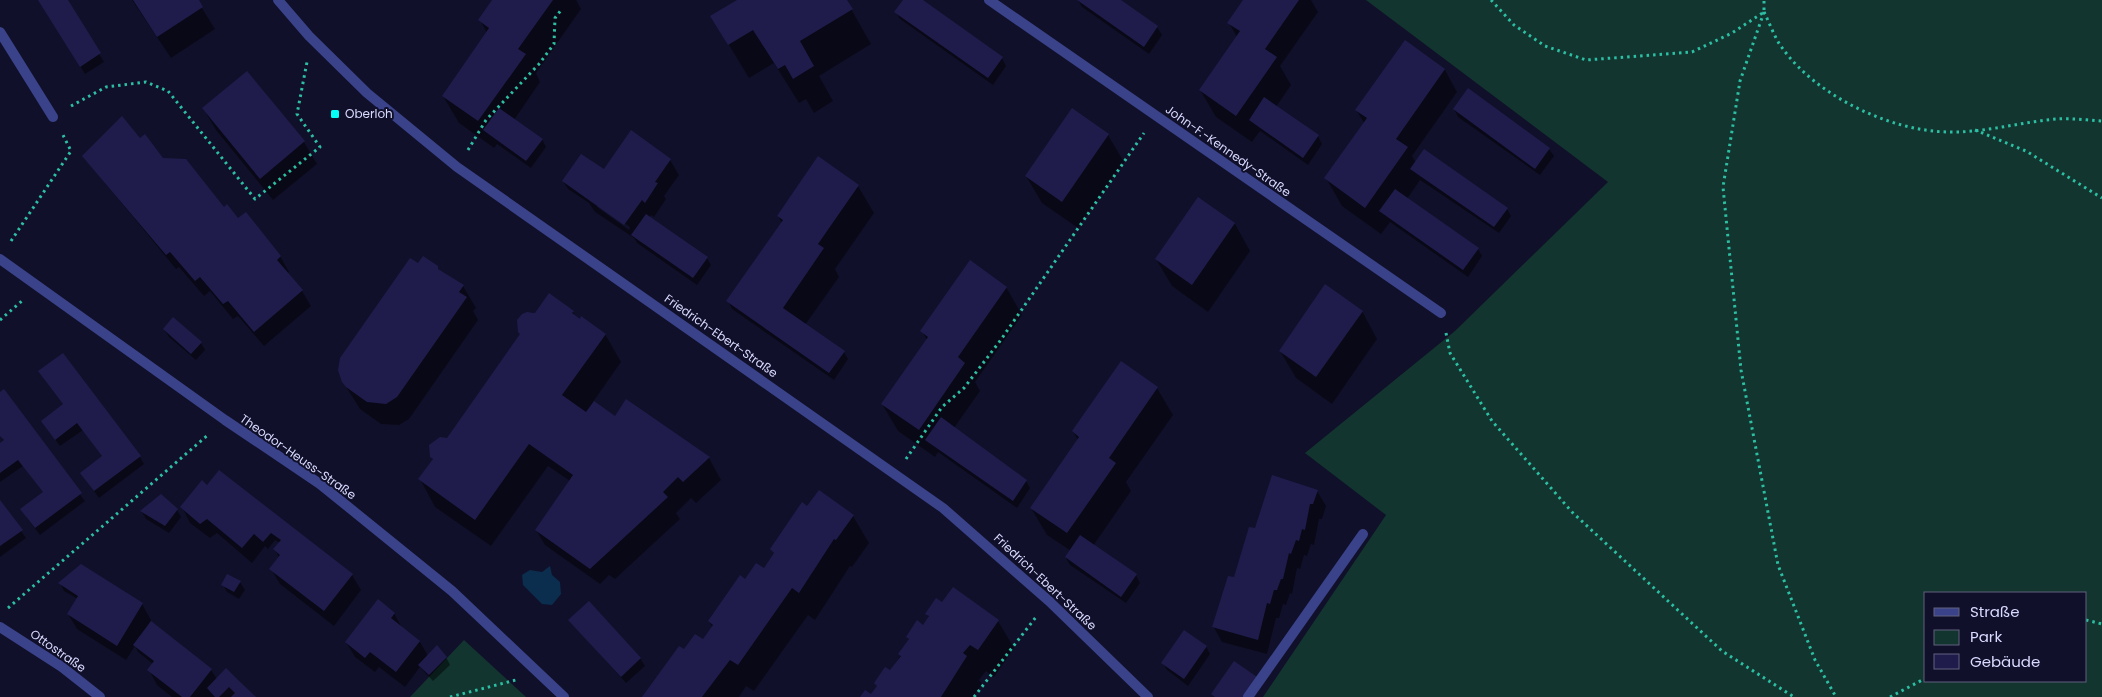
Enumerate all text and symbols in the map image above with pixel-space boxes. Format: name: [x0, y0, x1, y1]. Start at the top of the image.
street label: John-F.-Kennedy-Straße: [1162, 101, 1294, 200]
place label: Oberloh: [345, 105, 393, 122]
marker: Oberloh: [329, 108, 341, 120]
street label: Friedrich-Ebert-Straße: [661, 290, 781, 381]
street label: Theodor-Heuss-Straße: [237, 410, 360, 503]
street label: Friedrich-Ebert-Straße: [990, 529, 1100, 634]
legend: [1924, 592, 2087, 682]
text: Straße: [1970, 601, 2020, 622]
street label: Ottostraße: [27, 625, 90, 676]
text: Park: [1970, 626, 2002, 647]
text: Gebäude: [1970, 651, 2040, 672]

